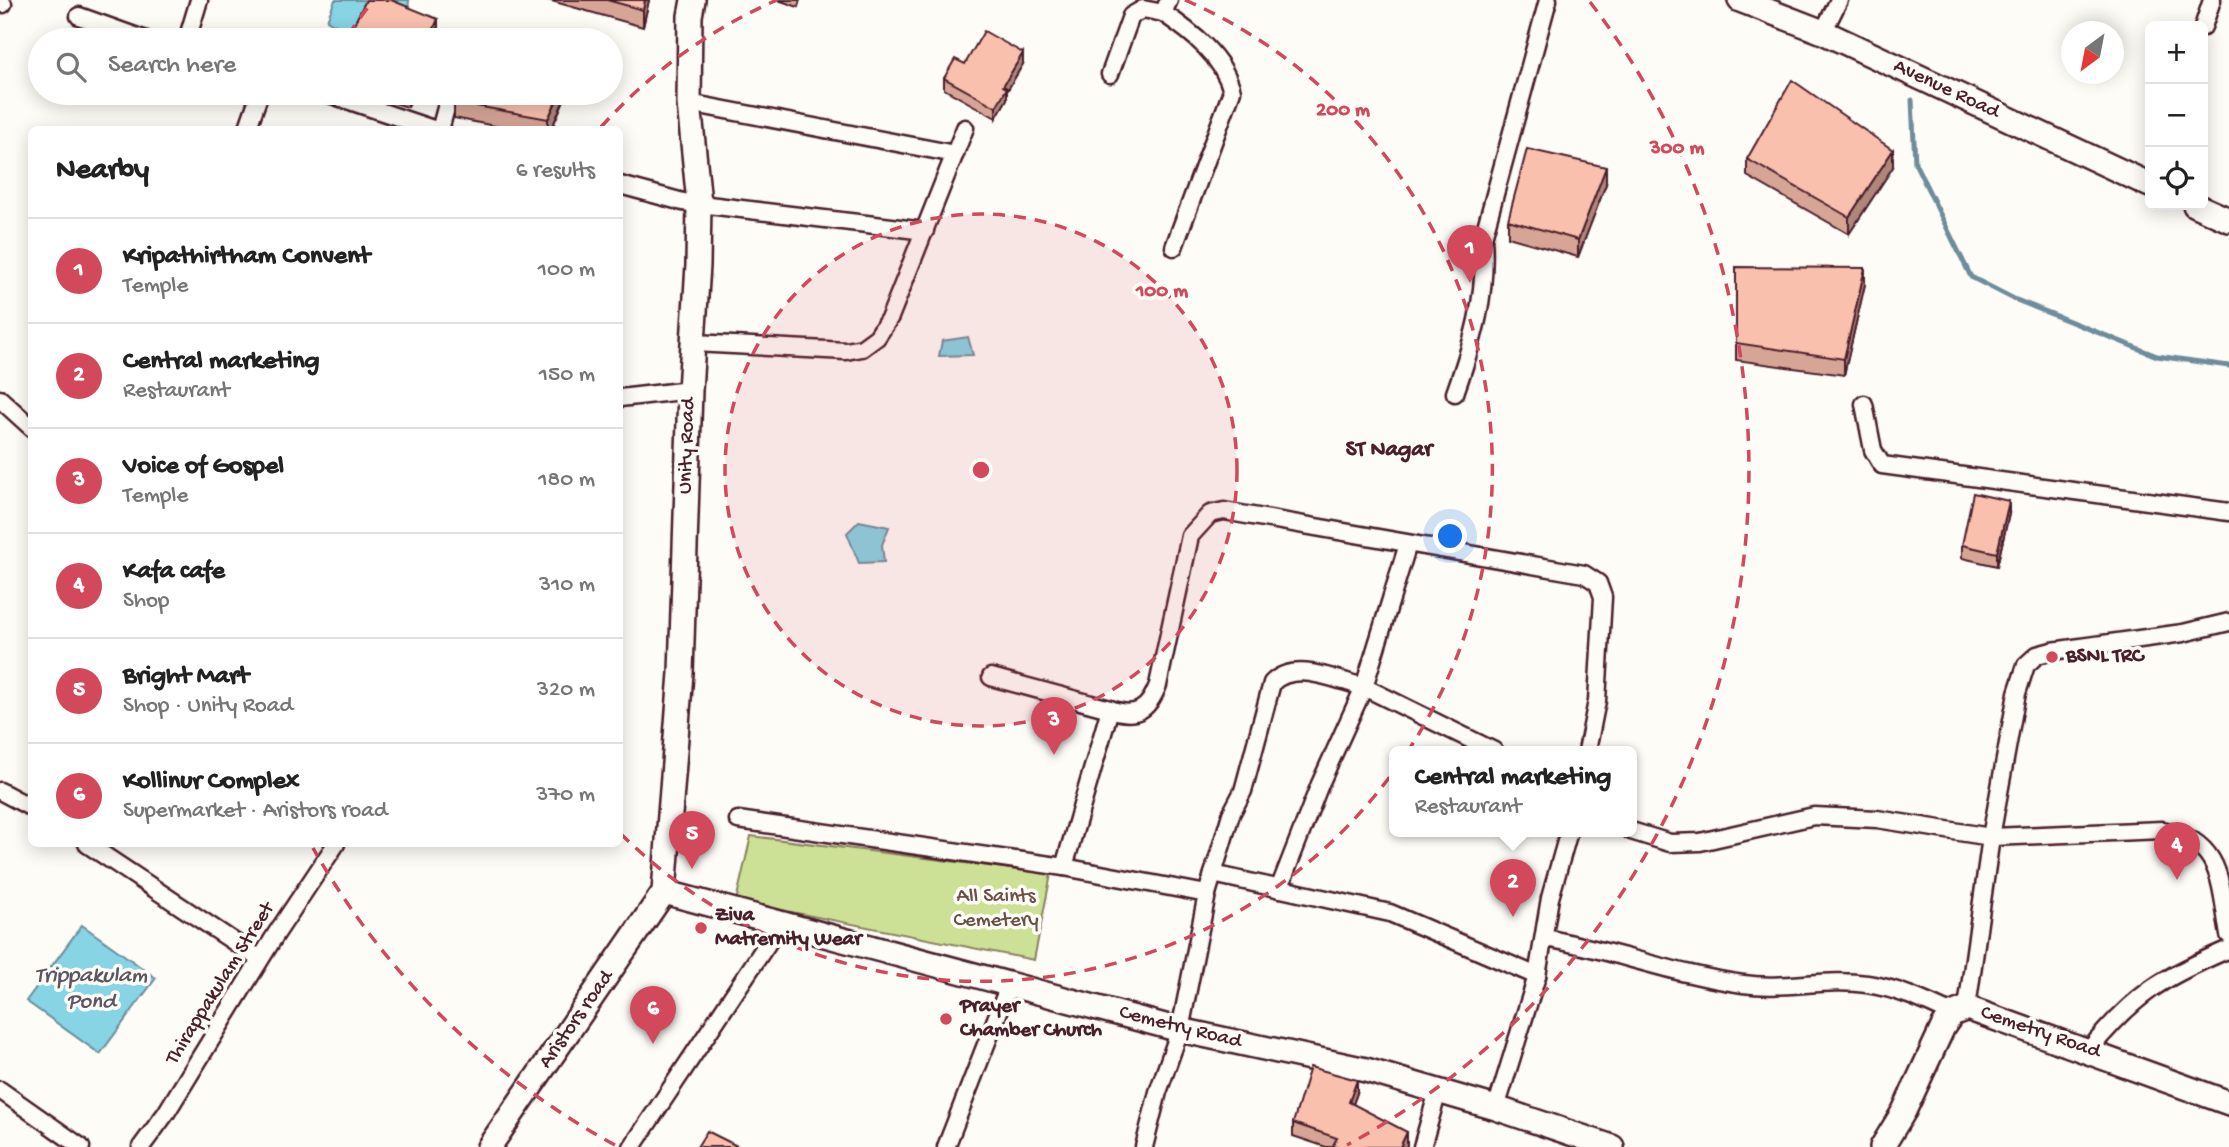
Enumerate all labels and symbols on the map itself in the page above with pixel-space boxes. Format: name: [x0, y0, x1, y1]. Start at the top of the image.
north arrow: [2061, 21, 2124, 84]
street label: Avenue Road: [1889, 55, 2004, 126]
text: 200 m: [1316, 99, 1370, 124]
text: 300 m: [1649, 137, 1704, 162]
pin: 1: [1447, 225, 1493, 283]
text: 100 m: [1135, 280, 1188, 305]
street label: Unity Road: [674, 396, 702, 495]
district label: ST Nagar: [1346, 437, 1435, 464]
centre of rings: [969, 458, 993, 482]
your location: [1433, 519, 1467, 553]
place label: BSNL TRC: [2065, 645, 2145, 670]
marker: BSNL TRC: [2044, 649, 2060, 665]
pin: 3: [1031, 697, 1077, 755]
pin: 5: [669, 811, 715, 869]
pin: 4: [2154, 822, 2200, 880]
pin: 2: [1490, 859, 1536, 917]
park label: All Saints Cemetery: [953, 885, 1039, 934]
street label: Thirappakulam Street: [160, 896, 282, 1071]
place label: Ziva Matrernity Wear: [715, 904, 864, 953]
marker: Ziva Matrernity Wear: [693, 920, 709, 936]
water label: Trippakulam Pond: [35, 963, 148, 1016]
street label: Aristors road: [534, 965, 621, 1074]
pin: 6: [630, 986, 676, 1044]
place label: Prayer Chamber Church: [959, 995, 1103, 1044]
street label: Cemetry Road: [1116, 1001, 1245, 1056]
street label: Cemetry Road: [1977, 1001, 2105, 1066]
marker: Prayer Chamber Church: [938, 1011, 954, 1027]

